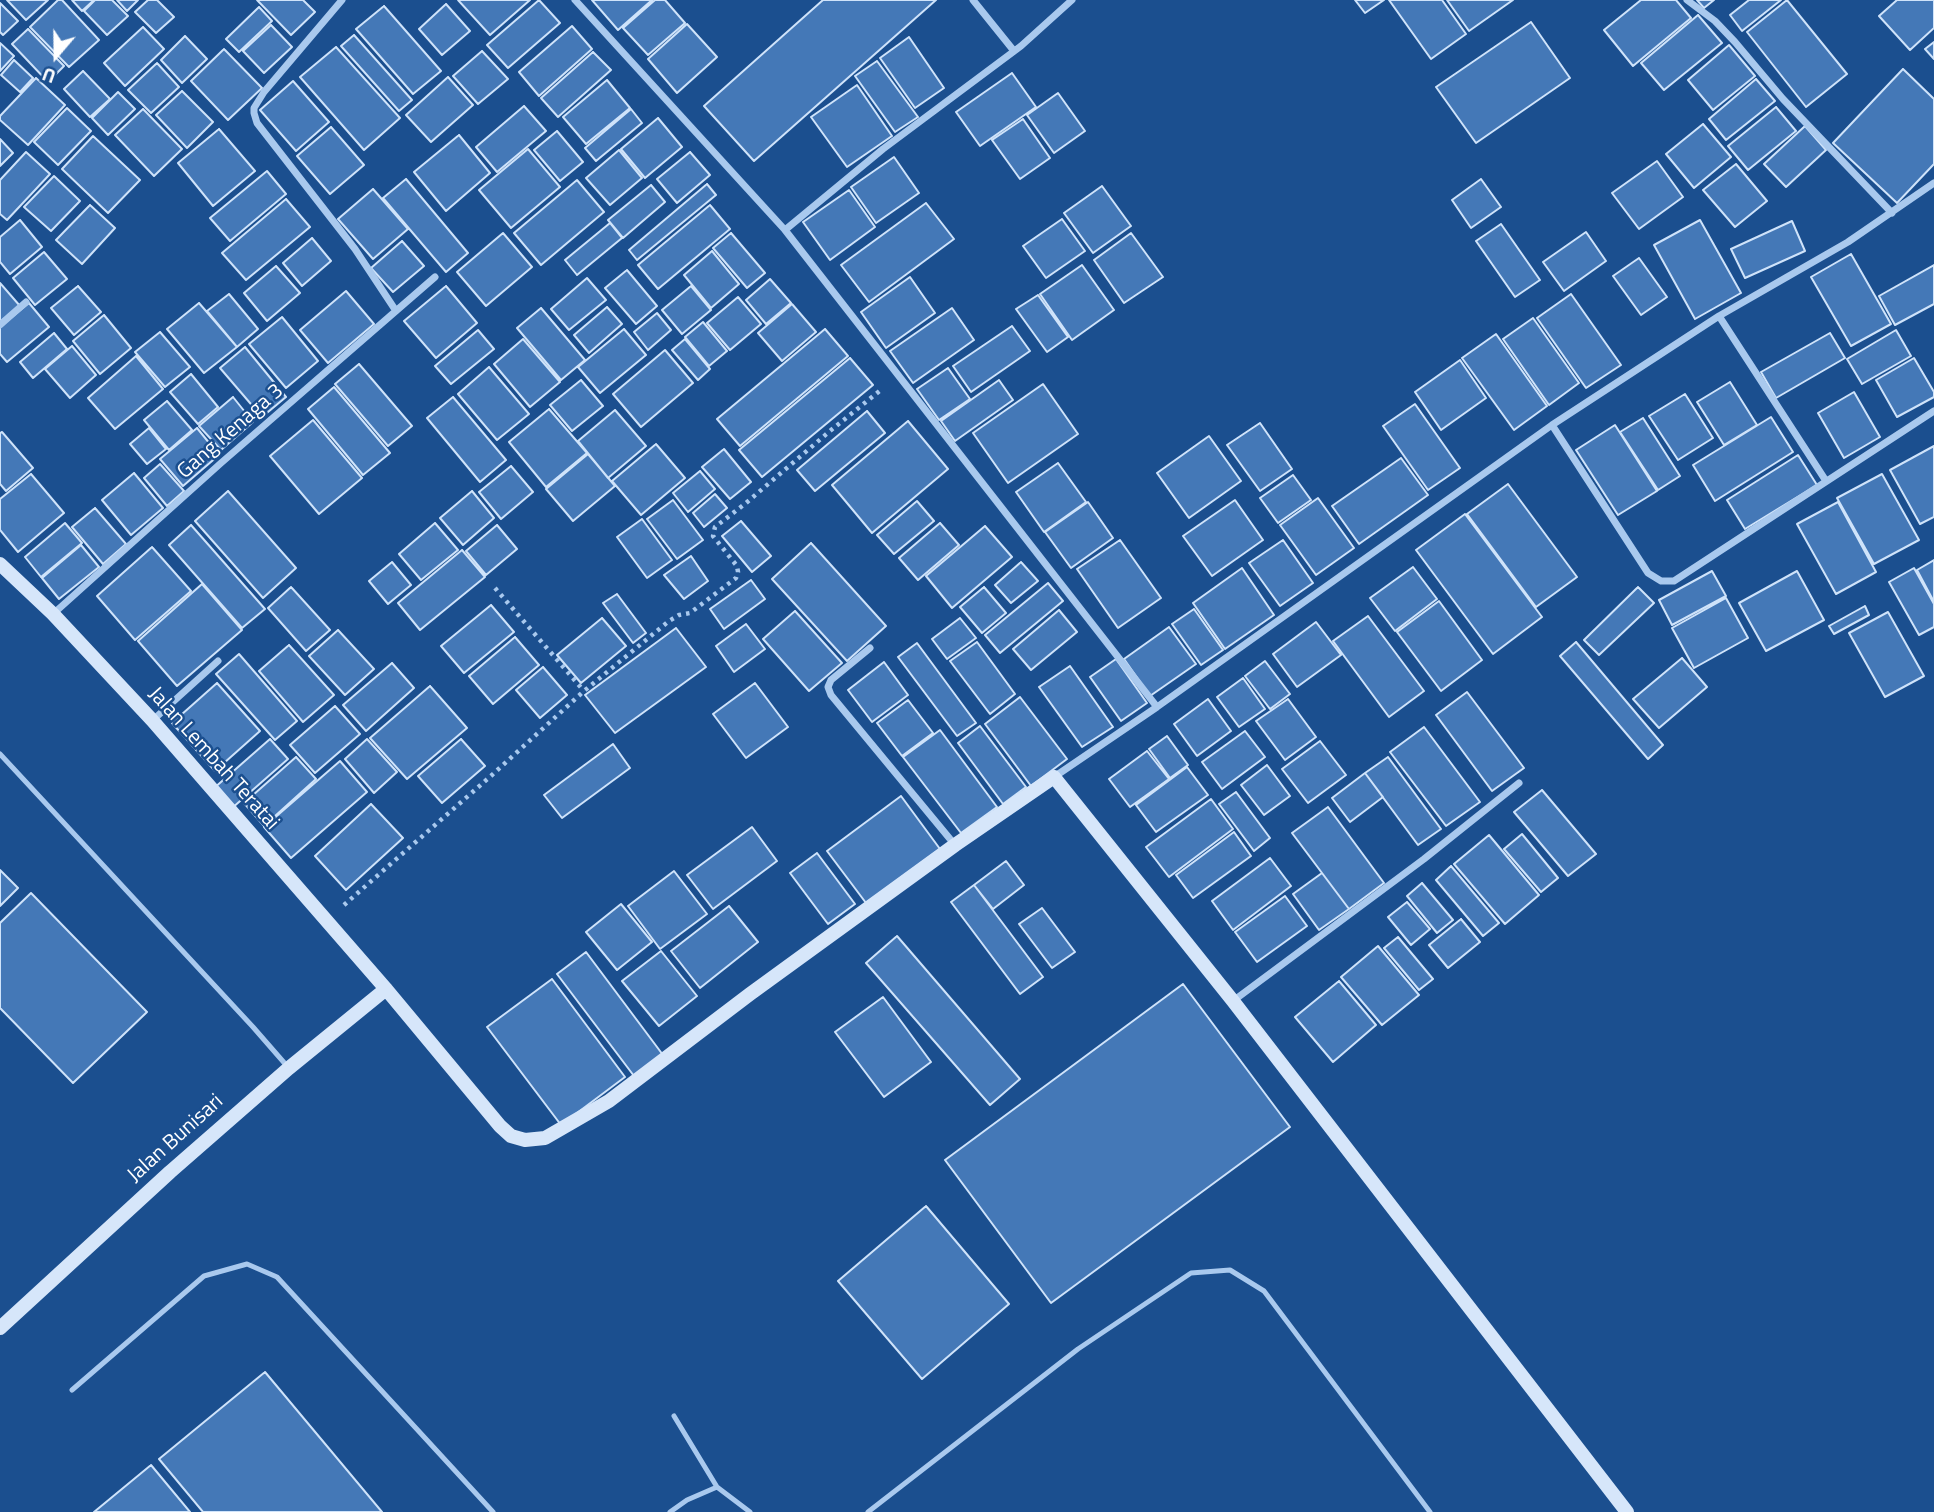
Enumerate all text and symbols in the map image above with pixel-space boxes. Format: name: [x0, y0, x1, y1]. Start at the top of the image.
north arrow: [21, 21, 91, 91]
text: U: [38, 60, 59, 92]
street label: Gang Kenaga 3: [173, 379, 289, 485]
street label: Jalan Lembah Teratai: [142, 682, 284, 836]
street label: Jalan Bunisari: [123, 1089, 229, 1189]

